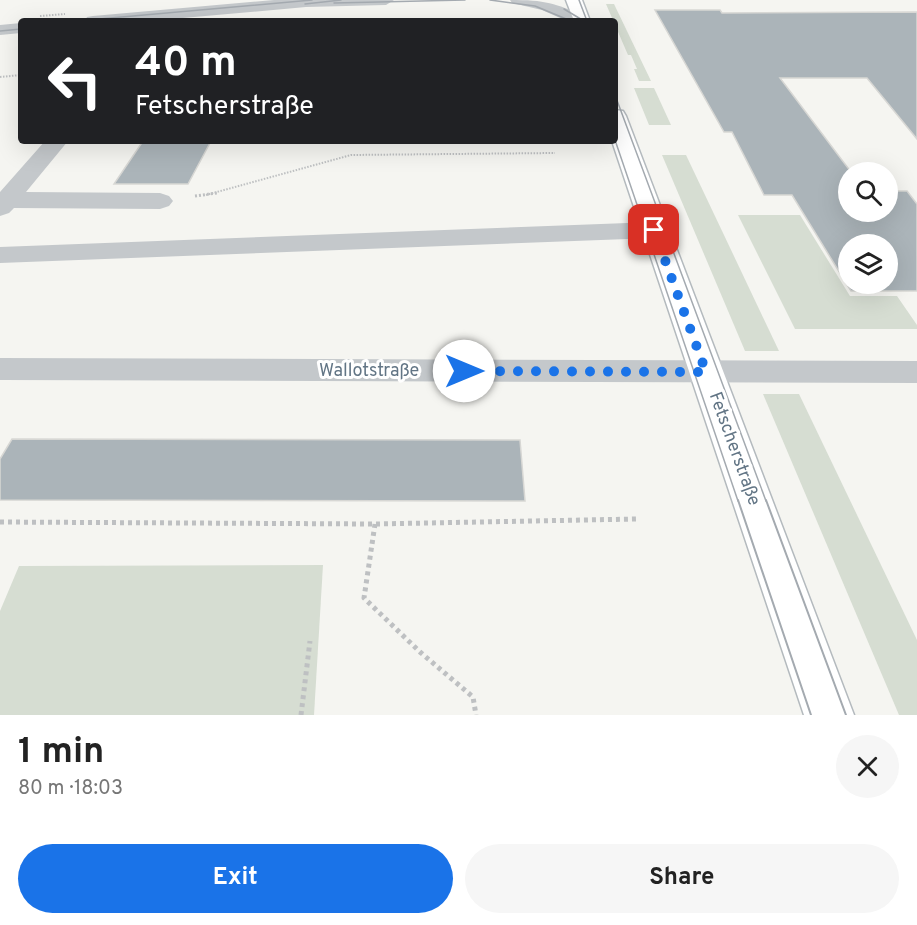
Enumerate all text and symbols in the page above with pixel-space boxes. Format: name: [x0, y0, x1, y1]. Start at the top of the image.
text: 40 m: [135, 38, 237, 91]
icon: left: [36, 42, 114, 120]
text: Fetscherstraße: [135, 90, 314, 124]
map controls: [838, 162, 898, 294]
button: search: [838, 162, 898, 222]
pin: [628, 204, 679, 255]
icon: arrive: [637, 213, 670, 246]
button: layers: [838, 234, 898, 294]
position arrow: [432, 339, 496, 403]
street label: Wallotstraße: [319, 360, 419, 383]
street label: Fetscherstraße: [703, 389, 765, 509]
text: 1 min: [18, 730, 104, 776]
button: close: [836, 735, 899, 798]
text: 80 m · 18:03: [18, 776, 123, 802]
button: Exit: [18, 844, 453, 913]
button: Share: [465, 844, 899, 913]

